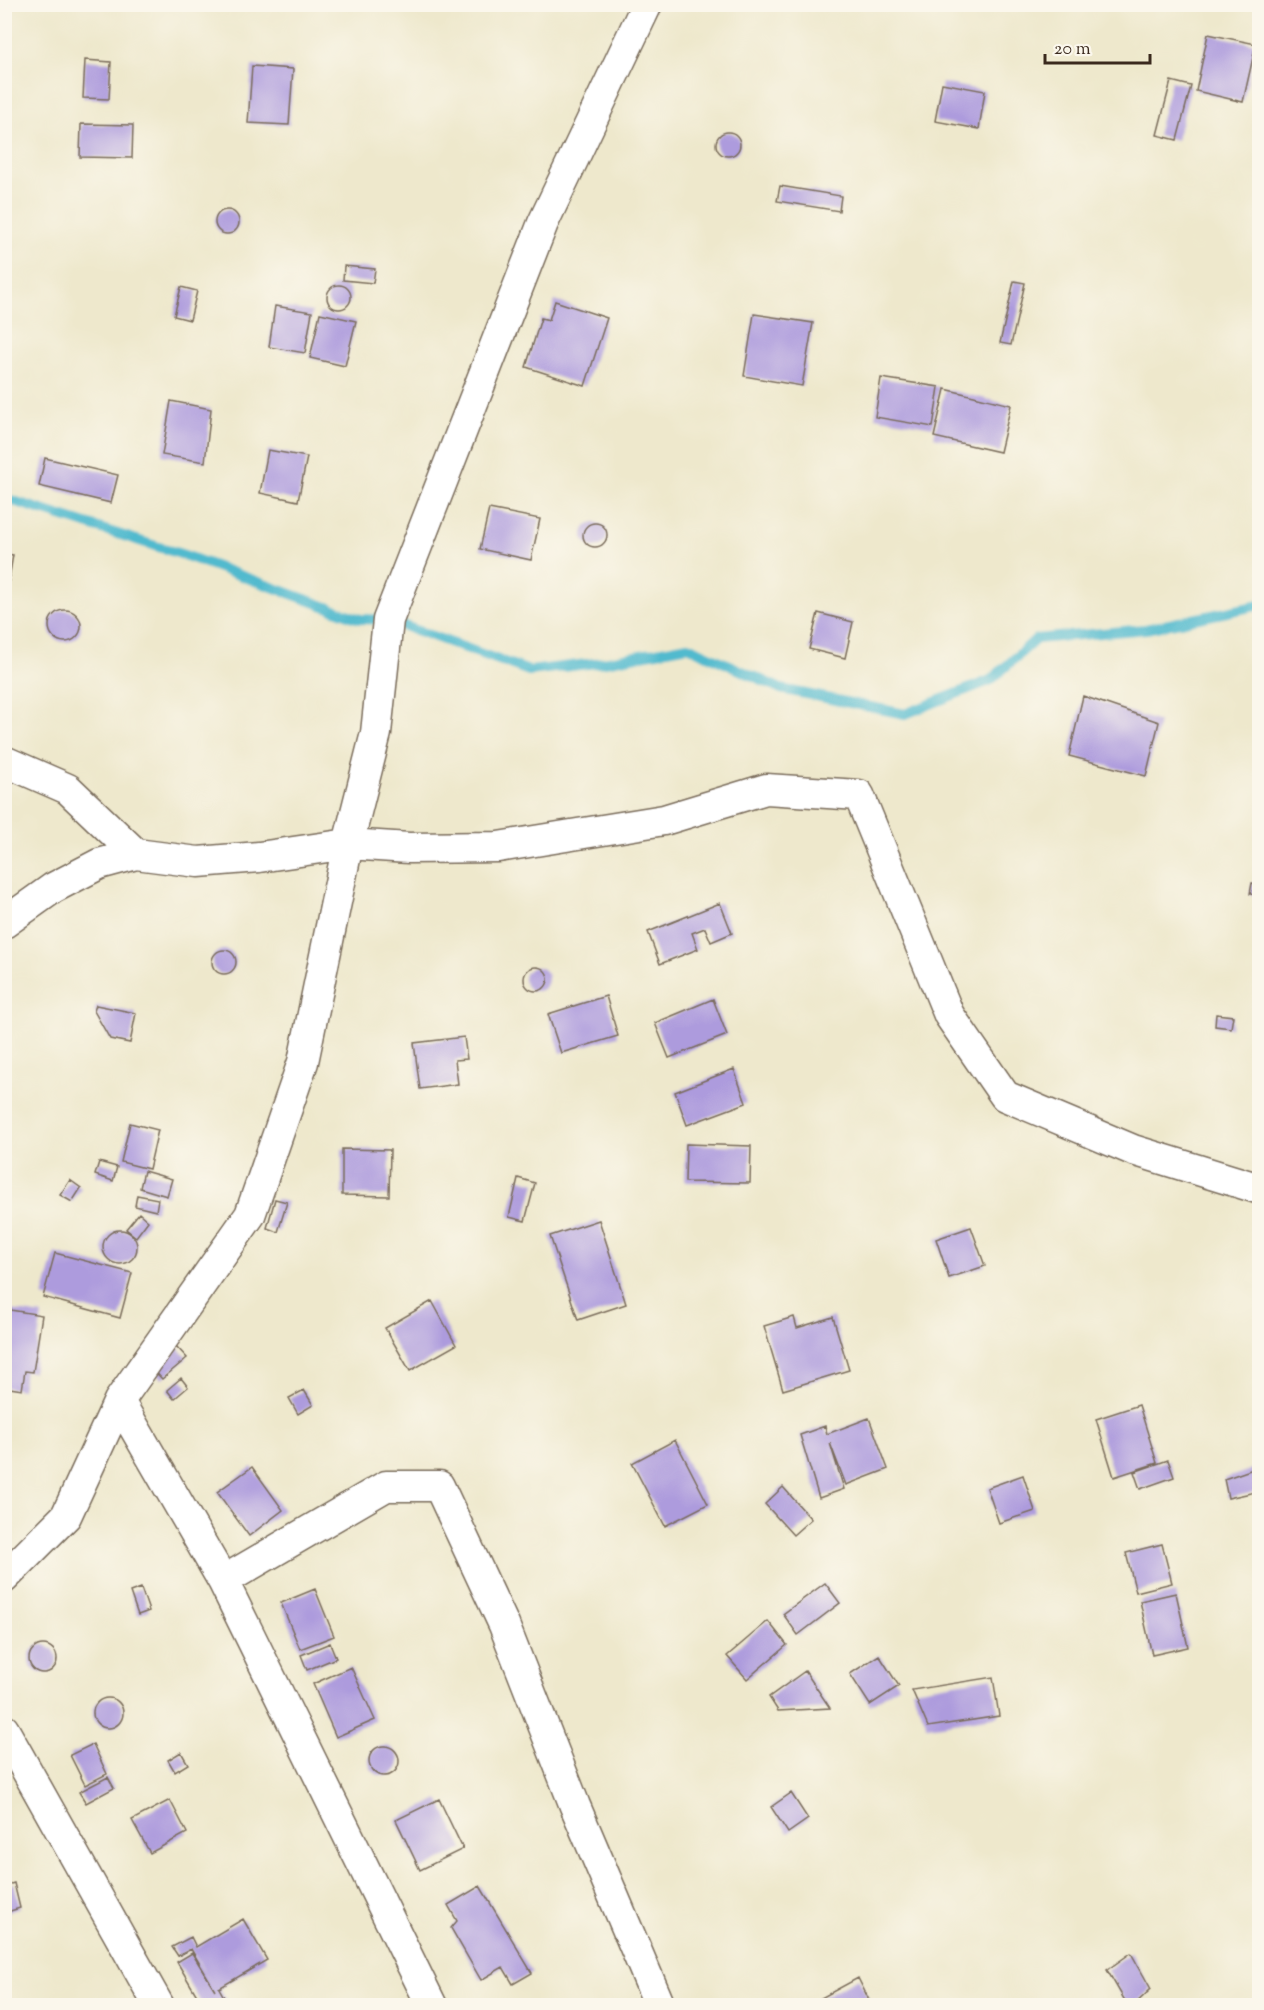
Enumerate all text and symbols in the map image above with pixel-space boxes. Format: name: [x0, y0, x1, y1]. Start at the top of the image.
scale bar: [1045, 27, 1150, 65]
text: 20 m: [1054, 37, 1091, 63]

